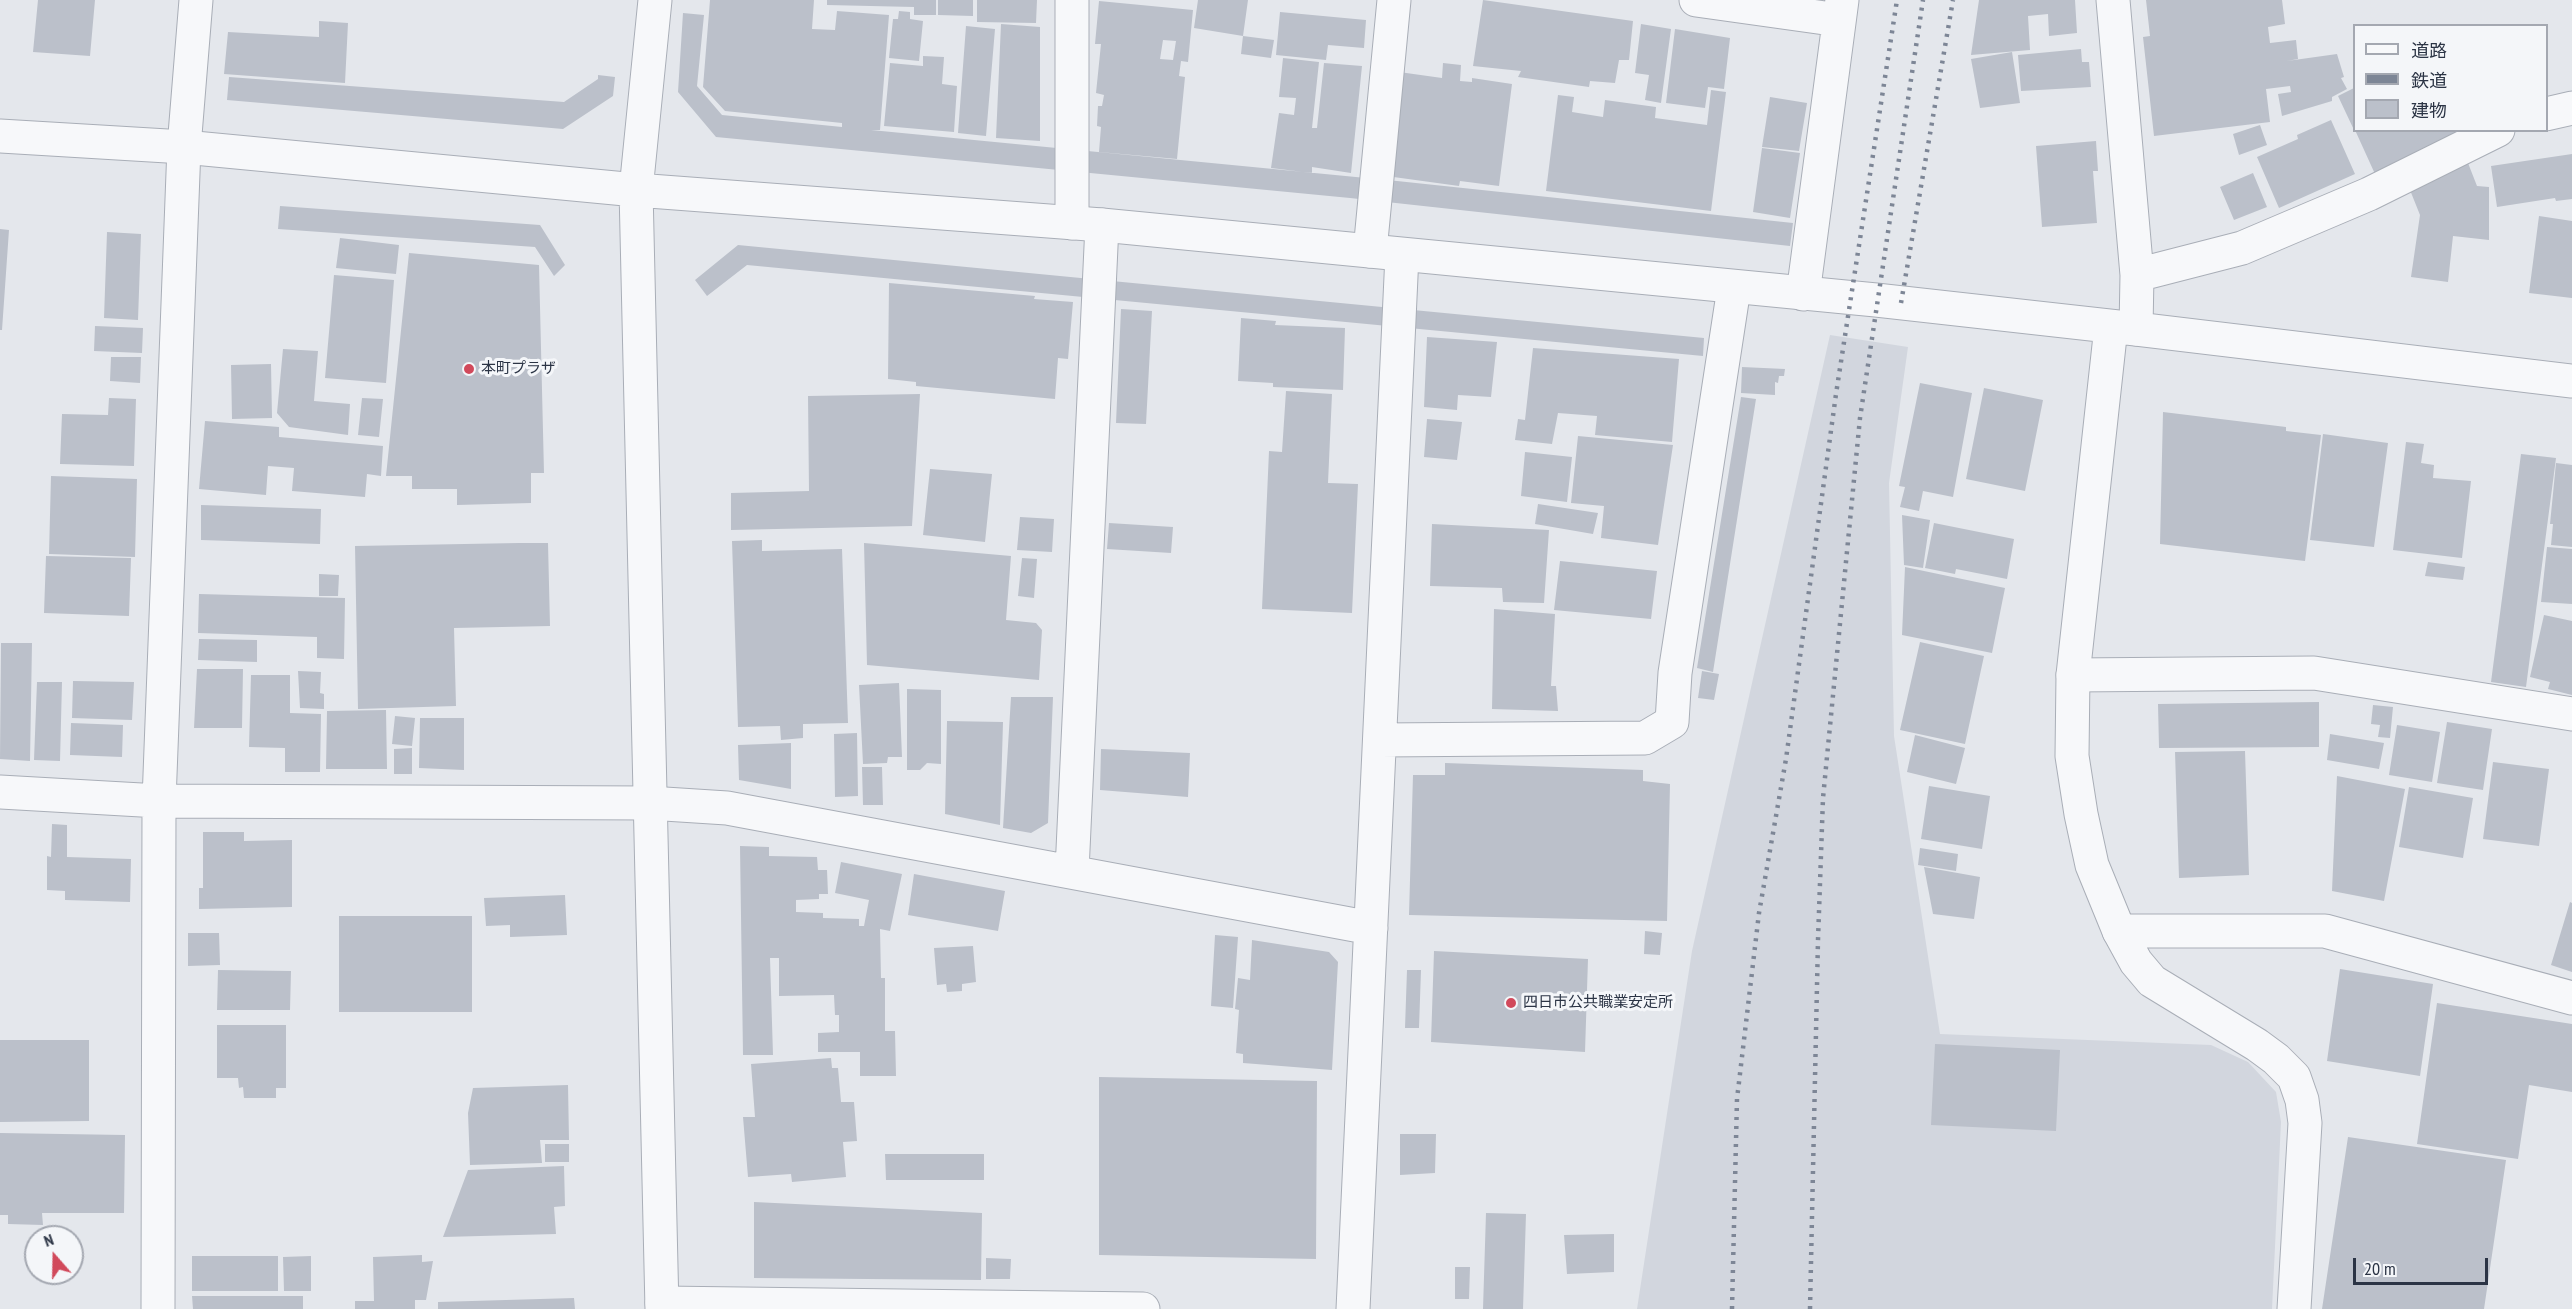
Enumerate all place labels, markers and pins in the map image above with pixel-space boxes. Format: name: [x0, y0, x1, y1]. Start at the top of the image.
place label: 本町プラザ: [481, 360, 556, 378]
marker: 本町プラザ: [462, 362, 476, 376]
place label: 四日市公共職業安定所: [1523, 994, 1673, 1012]
marker: 四日市公共職業安定所: [1504, 996, 1518, 1010]

